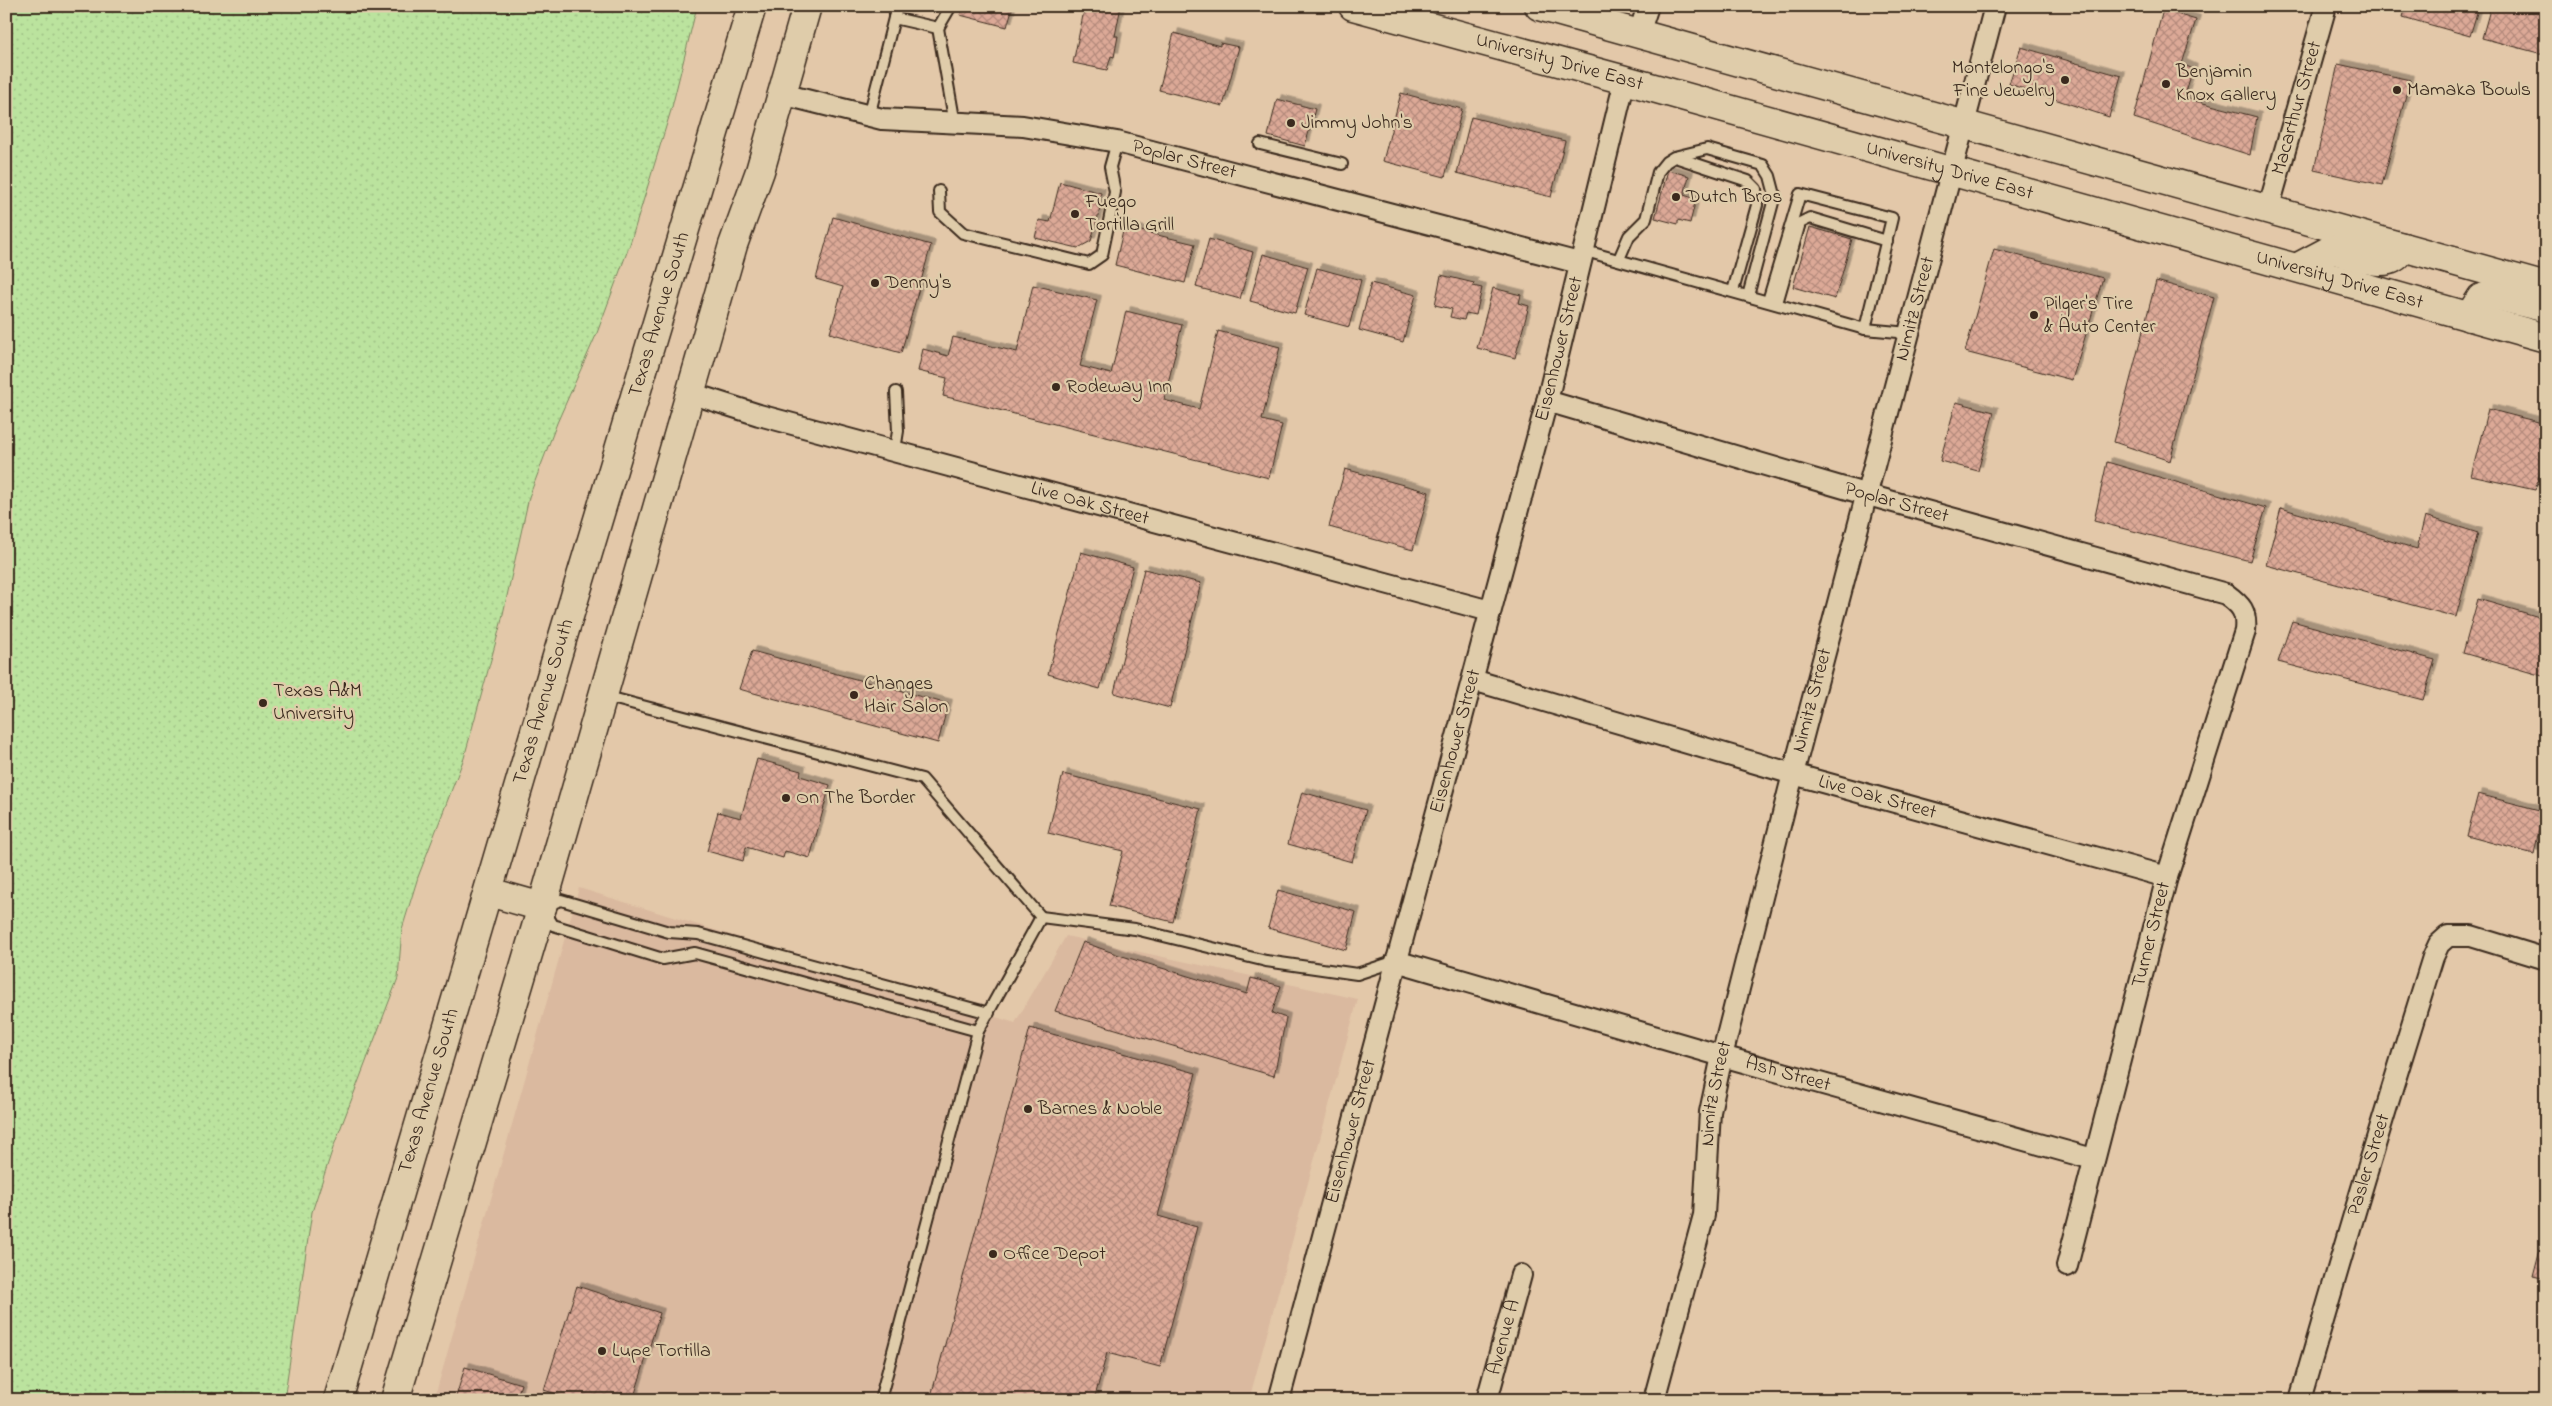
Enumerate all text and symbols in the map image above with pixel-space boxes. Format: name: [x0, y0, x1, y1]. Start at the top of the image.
street label: University Drive East: [1472, 25, 1647, 99]
street label: Macarthur Street: [2264, 37, 2330, 178]
place label: Montelongo's Fine Jewelry: [1952, 54, 2055, 106]
place label: Benjamin Knox Gallery: [2175, 58, 2276, 110]
marker: Montelongo's Fine Jewelry: [2059, 74, 2071, 86]
place label: Mamaka Bowls: [2407, 76, 2531, 105]
marker: Benjamin Knox Gallery: [2160, 78, 2172, 90]
marker: Mamaka Bowls: [2391, 84, 2403, 96]
place label: Jimmy John's: [1301, 109, 1413, 138]
marker: Jimmy John's: [1285, 117, 1297, 129]
street label: Poplar Street: [1129, 132, 1240, 187]
street label: University Drive East: [1862, 134, 2037, 208]
place label: Dutch Bros: [1685, 183, 1782, 212]
place label: Fuego Tortilla Grill: [1084, 188, 1174, 240]
marker: Dutch Bros: [1670, 191, 1682, 203]
marker: Fuego Tortilla Grill: [1069, 208, 1081, 220]
street label: Texas Avenue South: [621, 228, 698, 401]
street label: University Drive East: [2252, 243, 2427, 318]
street label: Nimitz Street: [1888, 253, 1943, 364]
place label: Denny's: [884, 269, 952, 298]
street label: Eisenhower Street: [1528, 273, 1591, 425]
marker: Denny's: [869, 277, 881, 289]
place label: Pilger's Tire & Auto Center: [2044, 290, 2156, 342]
marker: Pilger's Tire & Auto Center: [2028, 309, 2040, 321]
place label: Rodeway Inn: [1066, 373, 1172, 402]
marker: Rodeway Inn: [1050, 381, 1062, 393]
street label: Live Oak Street: [1027, 474, 1153, 534]
street label: Poplar Street: [1841, 474, 1952, 531]
street label: Texas Avenue South: [506, 615, 582, 788]
street label: Nimitz Street: [1785, 645, 1840, 756]
street label: Eisenhower Street: [1422, 666, 1489, 817]
place label: Changes Hair Salon: [864, 670, 949, 722]
place label: Texas A&M University: [273, 677, 362, 729]
marker: Changes Hair Salon: [848, 689, 860, 701]
marker: Texas A&M University: [257, 697, 269, 709]
street label: Live Oak Street: [1815, 767, 1940, 827]
place label: On The Border: [796, 784, 916, 813]
marker: On The Border: [780, 792, 792, 804]
street label: Turner Street: [2125, 879, 2179, 991]
street label: Texas Avenue South: [391, 1005, 467, 1177]
street label: Nimitz Street: [1694, 1037, 1740, 1147]
street label: Ash Street: [1742, 1049, 1834, 1100]
street label: Eisenhower Street: [1318, 1056, 1384, 1207]
place label: Barnes & Noble: [1037, 1095, 1162, 1124]
marker: Barnes & Noble: [1022, 1103, 1034, 1115]
street label: Pasler Street: [2340, 1110, 2398, 1220]
place label: Office Depot: [1003, 1240, 1106, 1269]
marker: Office Depot: [987, 1248, 999, 1260]
street label: Avenue A: [1480, 1296, 1528, 1378]
place label: Lupe Tortilla: [612, 1337, 711, 1366]
marker: Lupe Tortilla: [596, 1345, 608, 1357]

